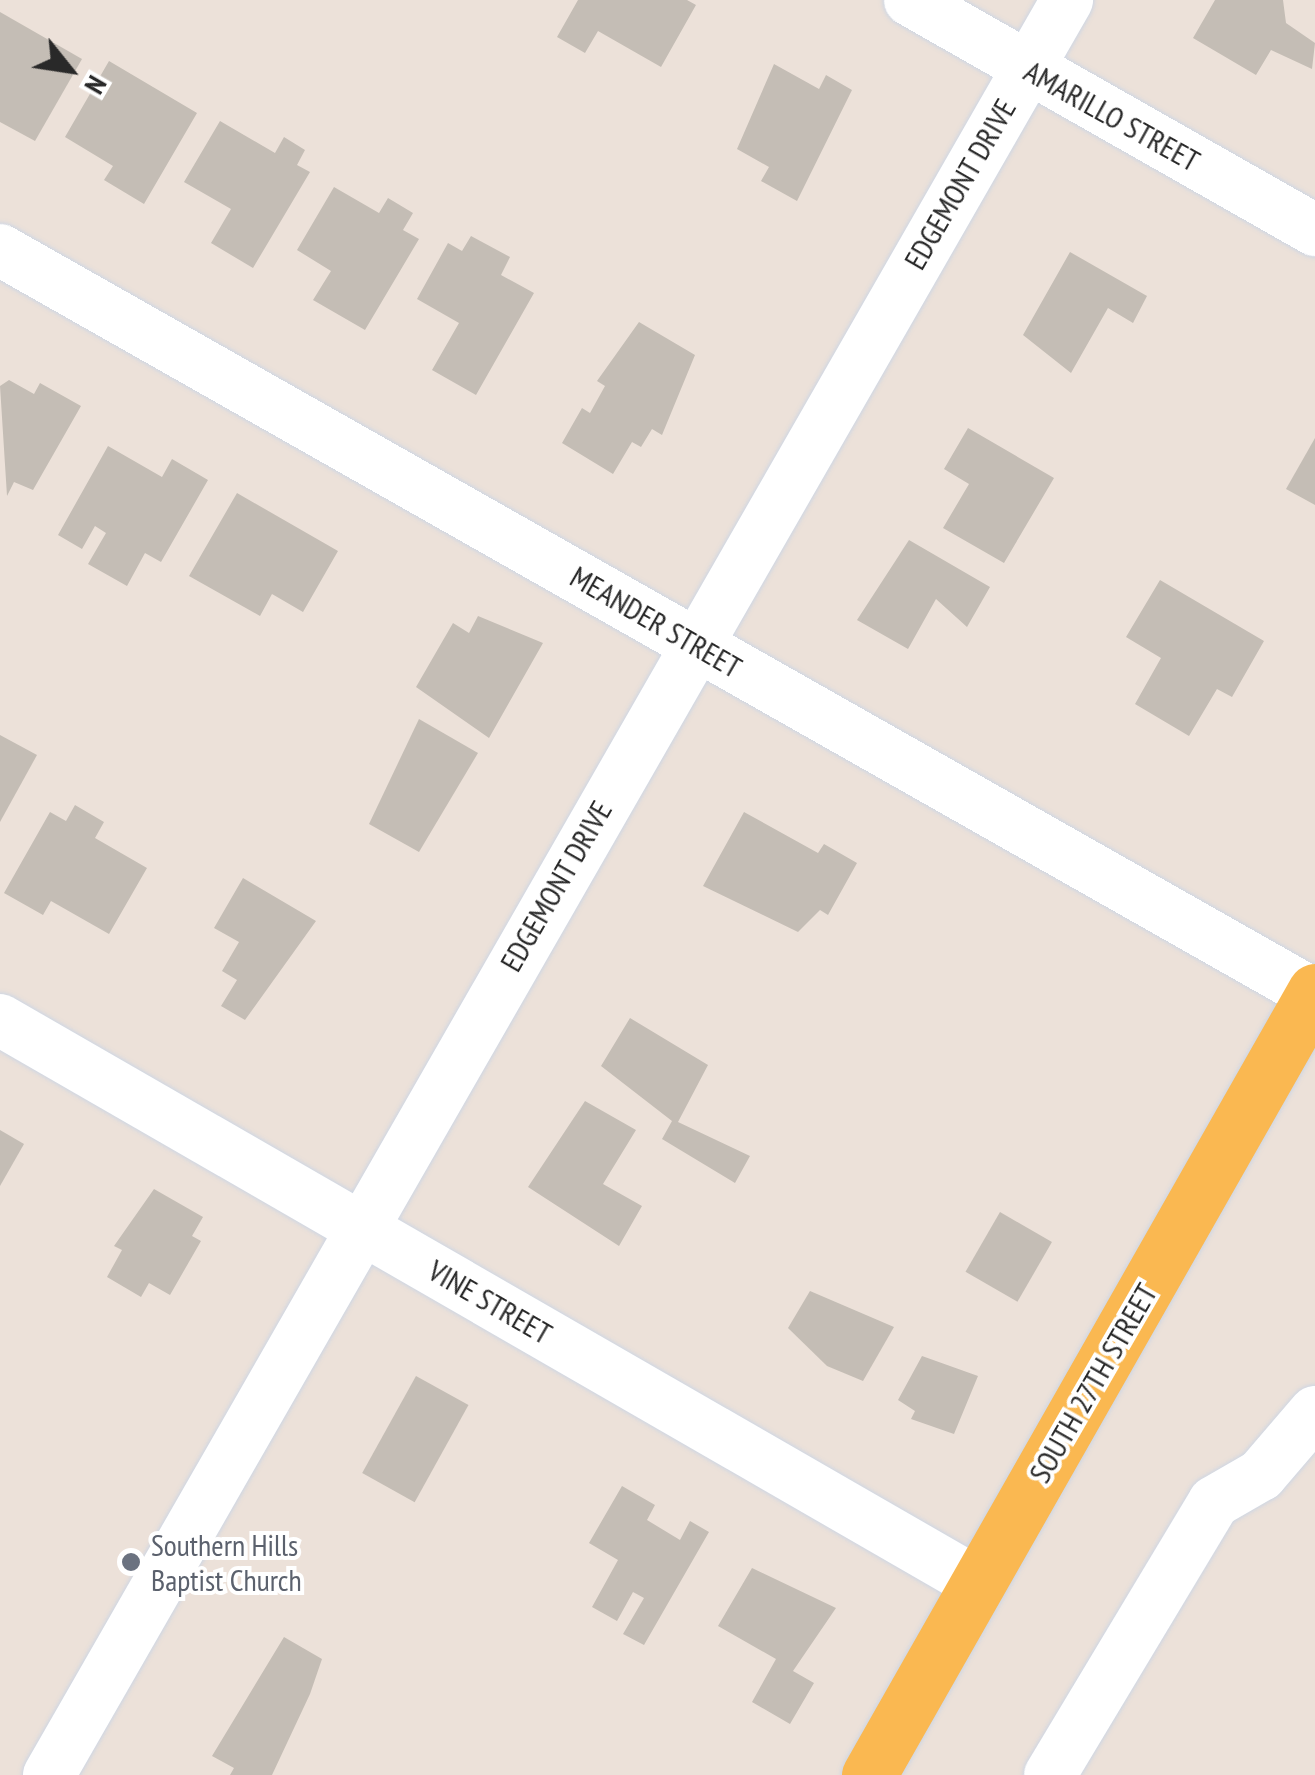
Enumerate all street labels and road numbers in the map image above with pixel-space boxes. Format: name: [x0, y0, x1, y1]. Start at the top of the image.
street label: AMARILLO STREET: [1018, 53, 1206, 179]
street label: EDGEMONT DRIVE: [897, 92, 1023, 276]
street label: MEANDER STREET: [564, 559, 748, 685]
street label: EDGEMONT DRIVE: [493, 794, 619, 978]
street label: VINE STREET: [422, 1252, 558, 1352]
street label: SOUTH 27TH STREET: [1022, 1277, 1164, 1489]

